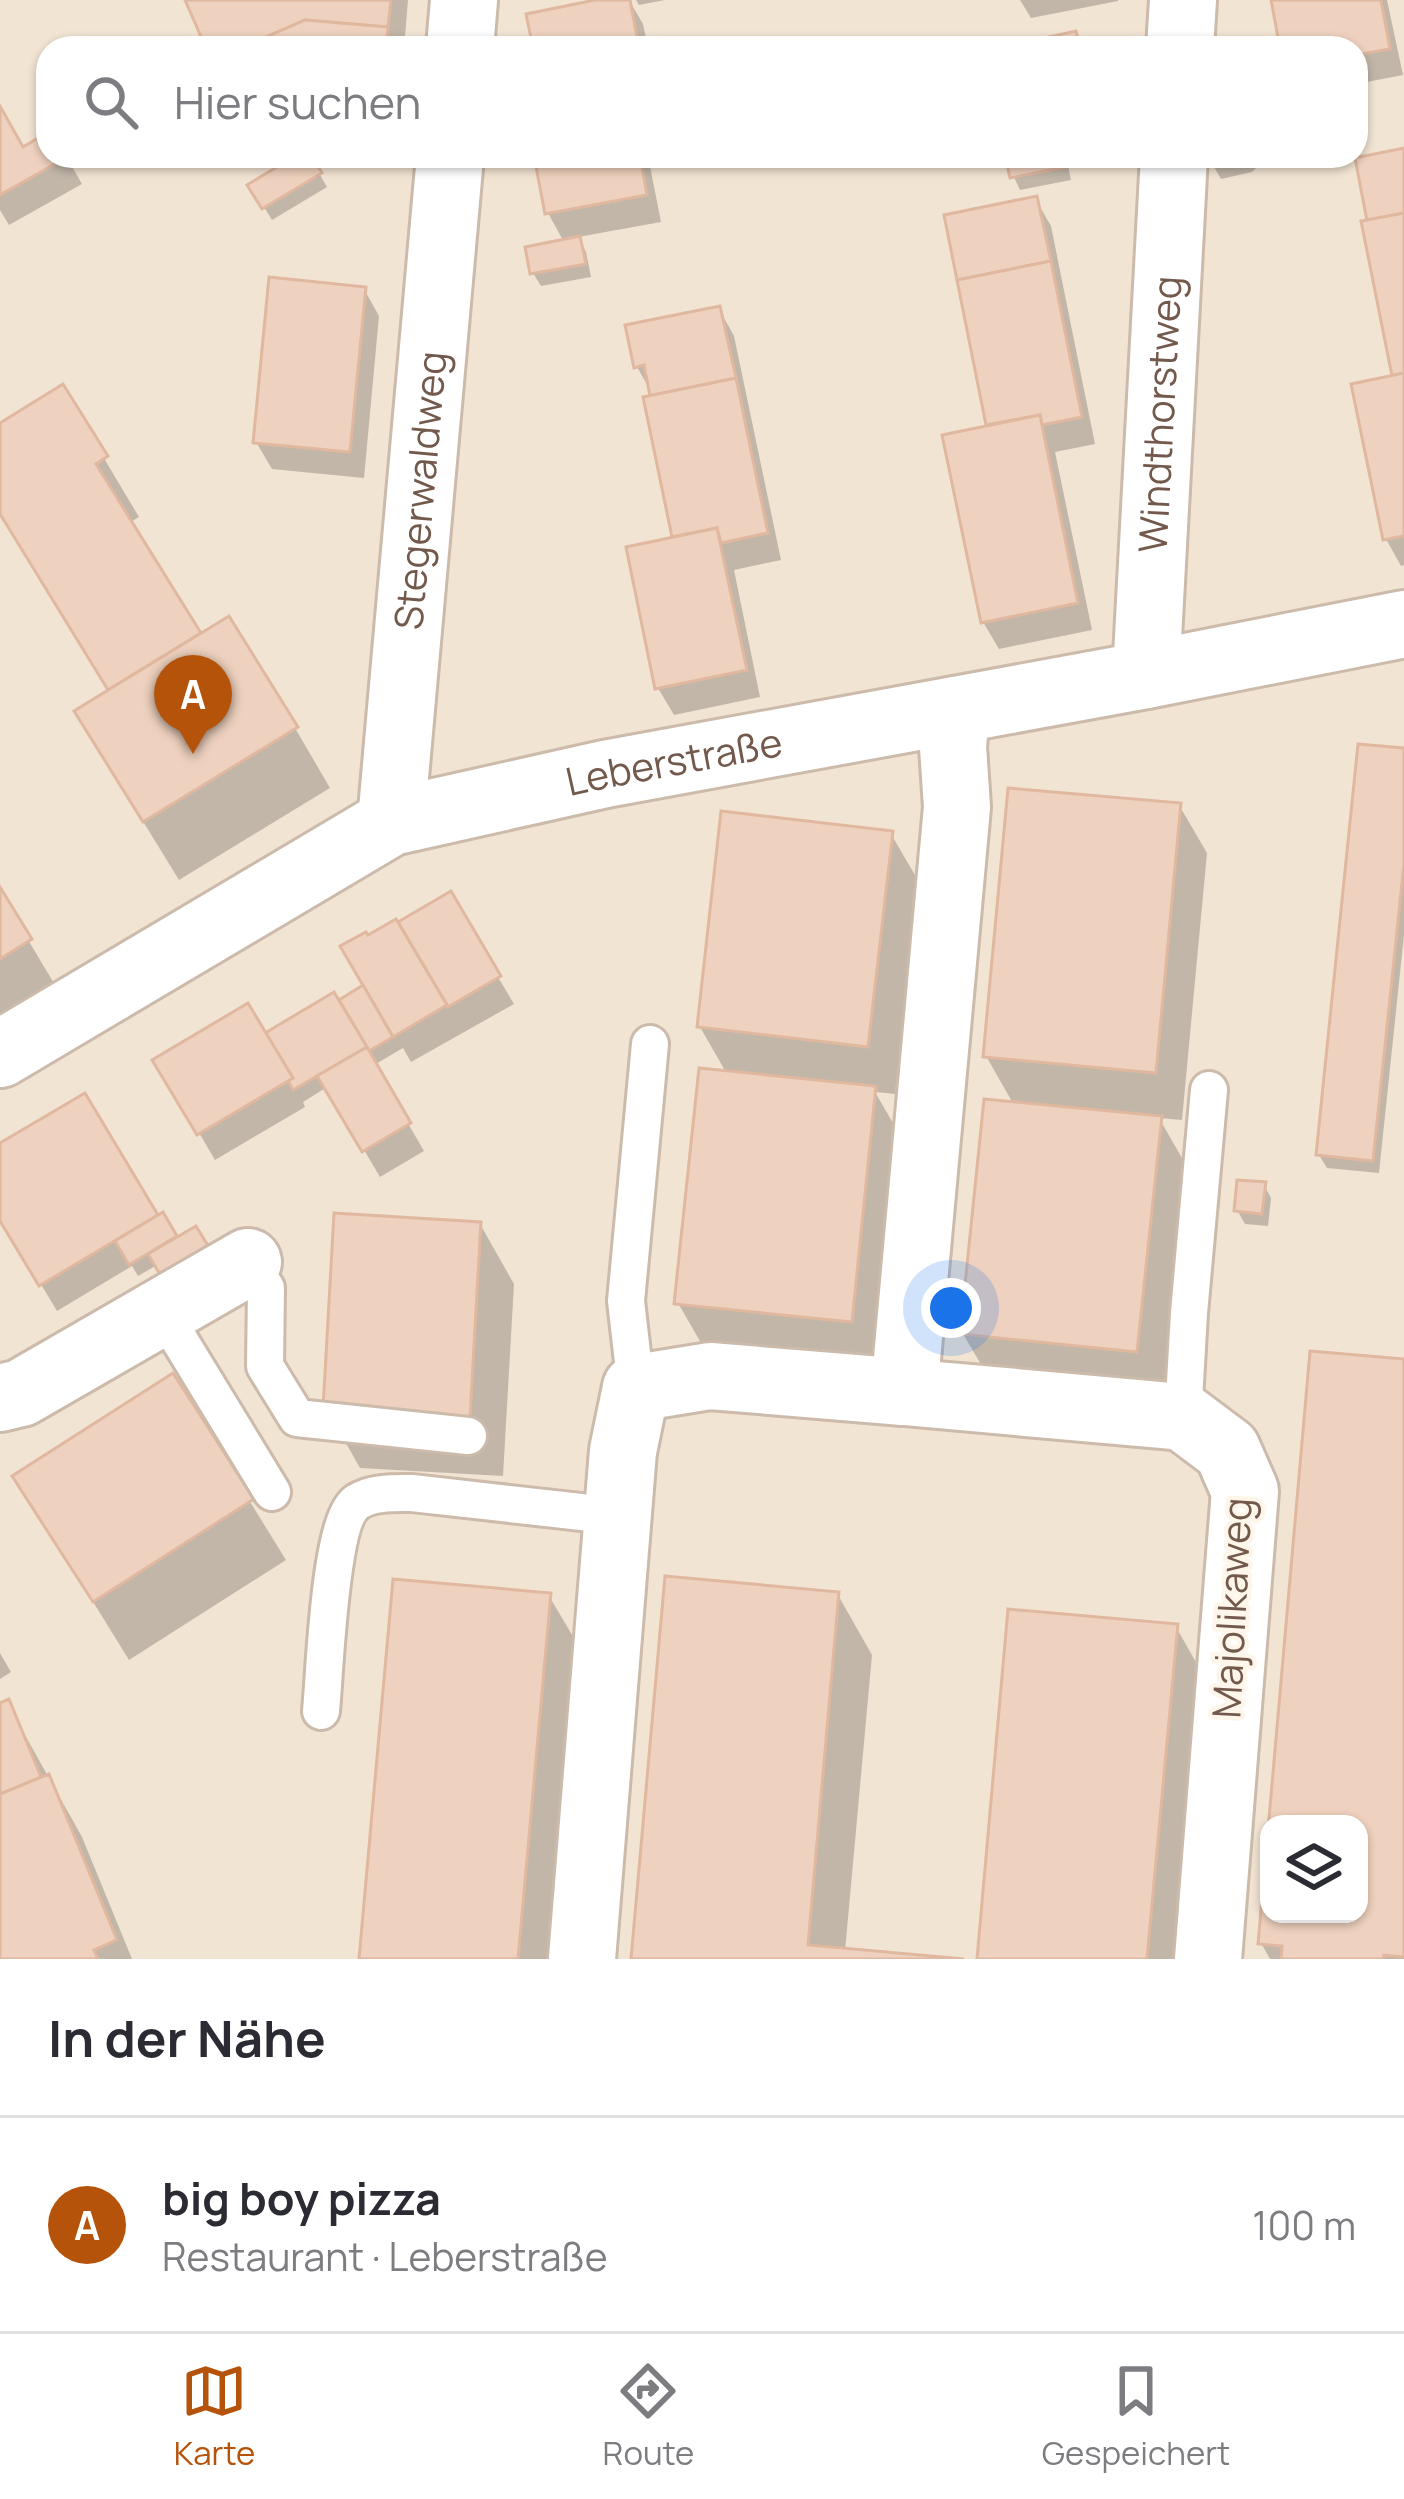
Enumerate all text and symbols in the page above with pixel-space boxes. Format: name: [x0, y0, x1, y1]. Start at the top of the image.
search box: [36, 36, 1368, 168]
icon: search: [78, 69, 144, 135]
text: Hier suchen: [174, 71, 421, 133]
street label: Windthorstweg: [1125, 274, 1193, 554]
street label: Stegerwaldweg: [380, 349, 459, 632]
pin: A: [154, 655, 232, 754]
street label: Leberstraße: [560, 714, 786, 808]
your location: [921, 1278, 981, 1338]
street label: Majolikaweg: [1198, 1496, 1264, 1720]
map controls: [1260, 1815, 1368, 1923]
button: layers: [1260, 1815, 1368, 1923]
text: In der Nähe: [48, 2003, 326, 2072]
text: big boy pizza: [162, 2167, 441, 2229]
text: A: [74, 2198, 100, 2252]
text: 100 m: [1252, 2198, 1356, 2252]
text: Restaurant · Leberstraße: [162, 2229, 608, 2283]
tab: Karte: [174, 2358, 255, 2475]
tab: Route: [603, 2358, 694, 2475]
tab: Gespeichert: [1042, 2358, 1230, 2475]

